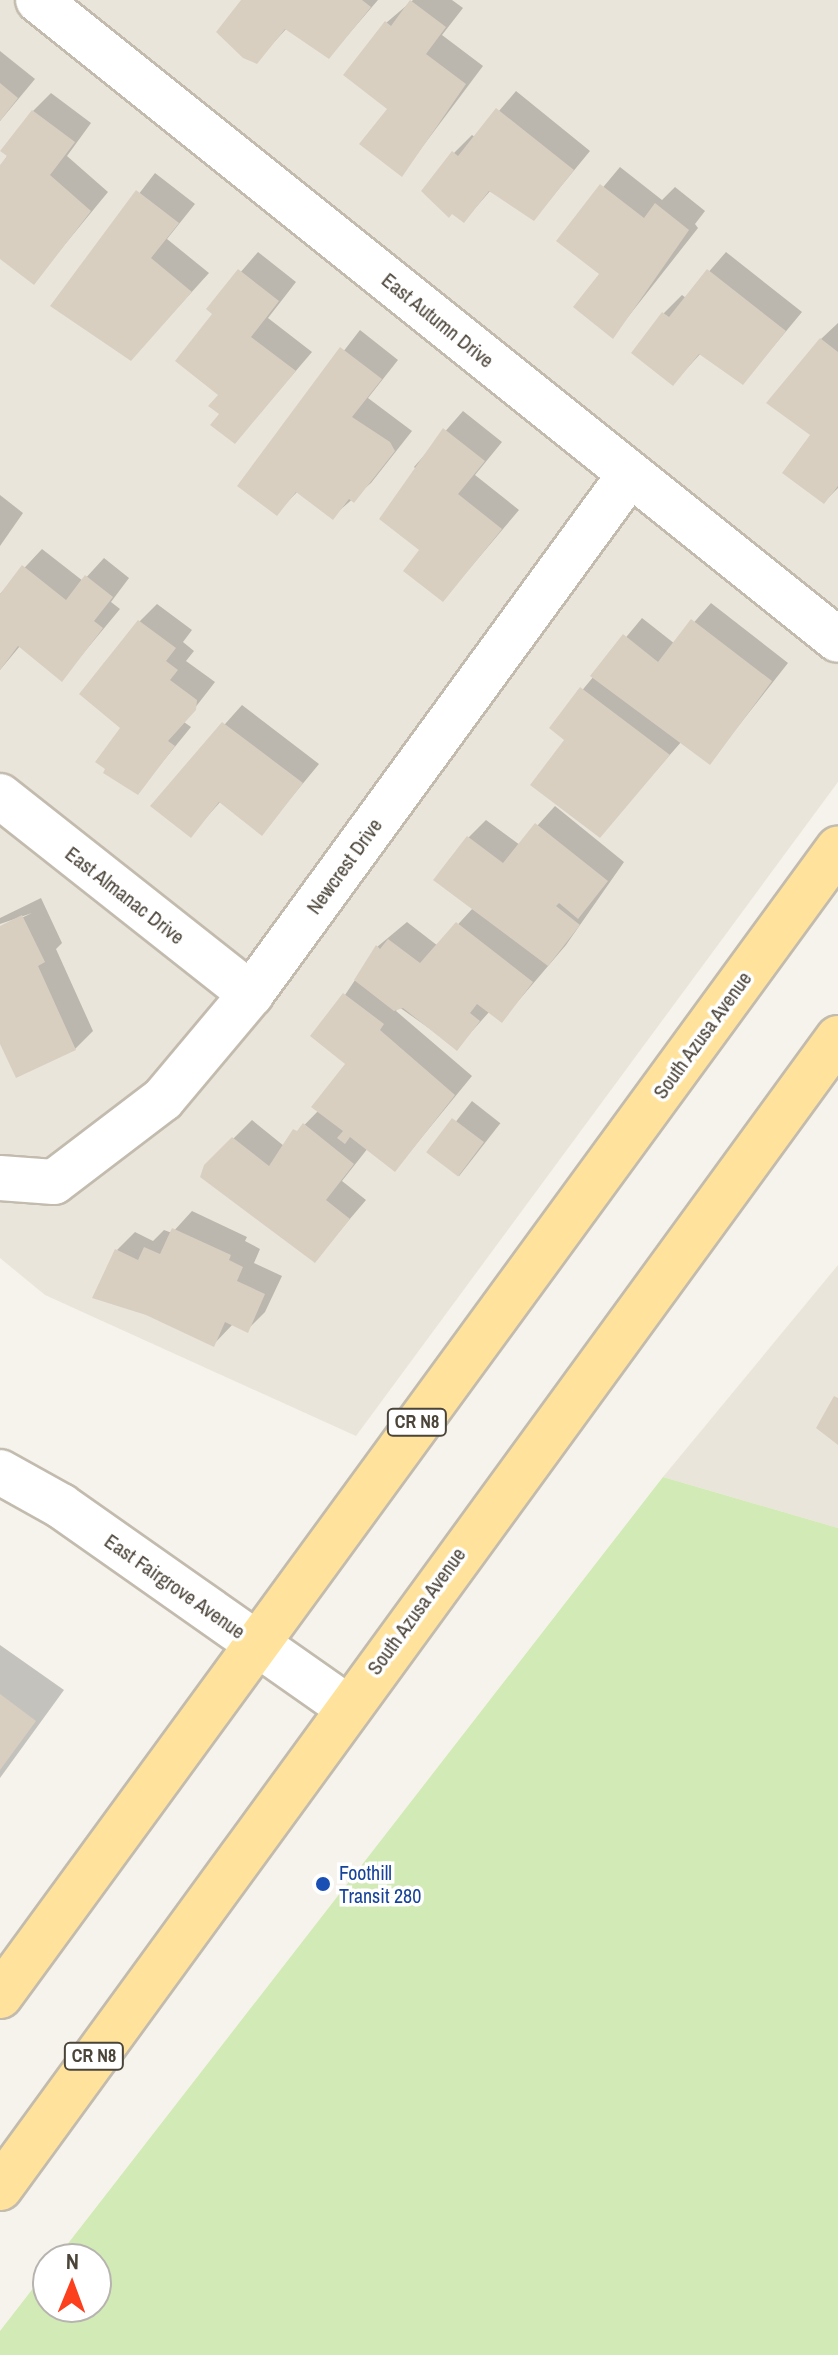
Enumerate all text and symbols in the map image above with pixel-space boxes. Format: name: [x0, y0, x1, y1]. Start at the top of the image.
street label: East Autumn Drive: [377, 267, 499, 373]
street label: Newcrest Drive: [301, 814, 387, 918]
street label: East Almanac Drive: [61, 841, 189, 949]
street label: South Azusa Avenue: [647, 966, 757, 1104]
road number: CR N8: [385, 1408, 449, 1436]
street label: East Fairgrove Avenue: [100, 1528, 250, 1644]
street label: South Azusa Avenue: [361, 1542, 471, 1680]
place label: Foothill Transit 280: [339, 1860, 421, 1907]
marker: Foothill Transit 280: [314, 1875, 332, 1893]
road number: CR N8: [62, 2042, 126, 2070]
north arrow: [32, 2243, 112, 2323]
text: N: [66, 2246, 79, 2276]

